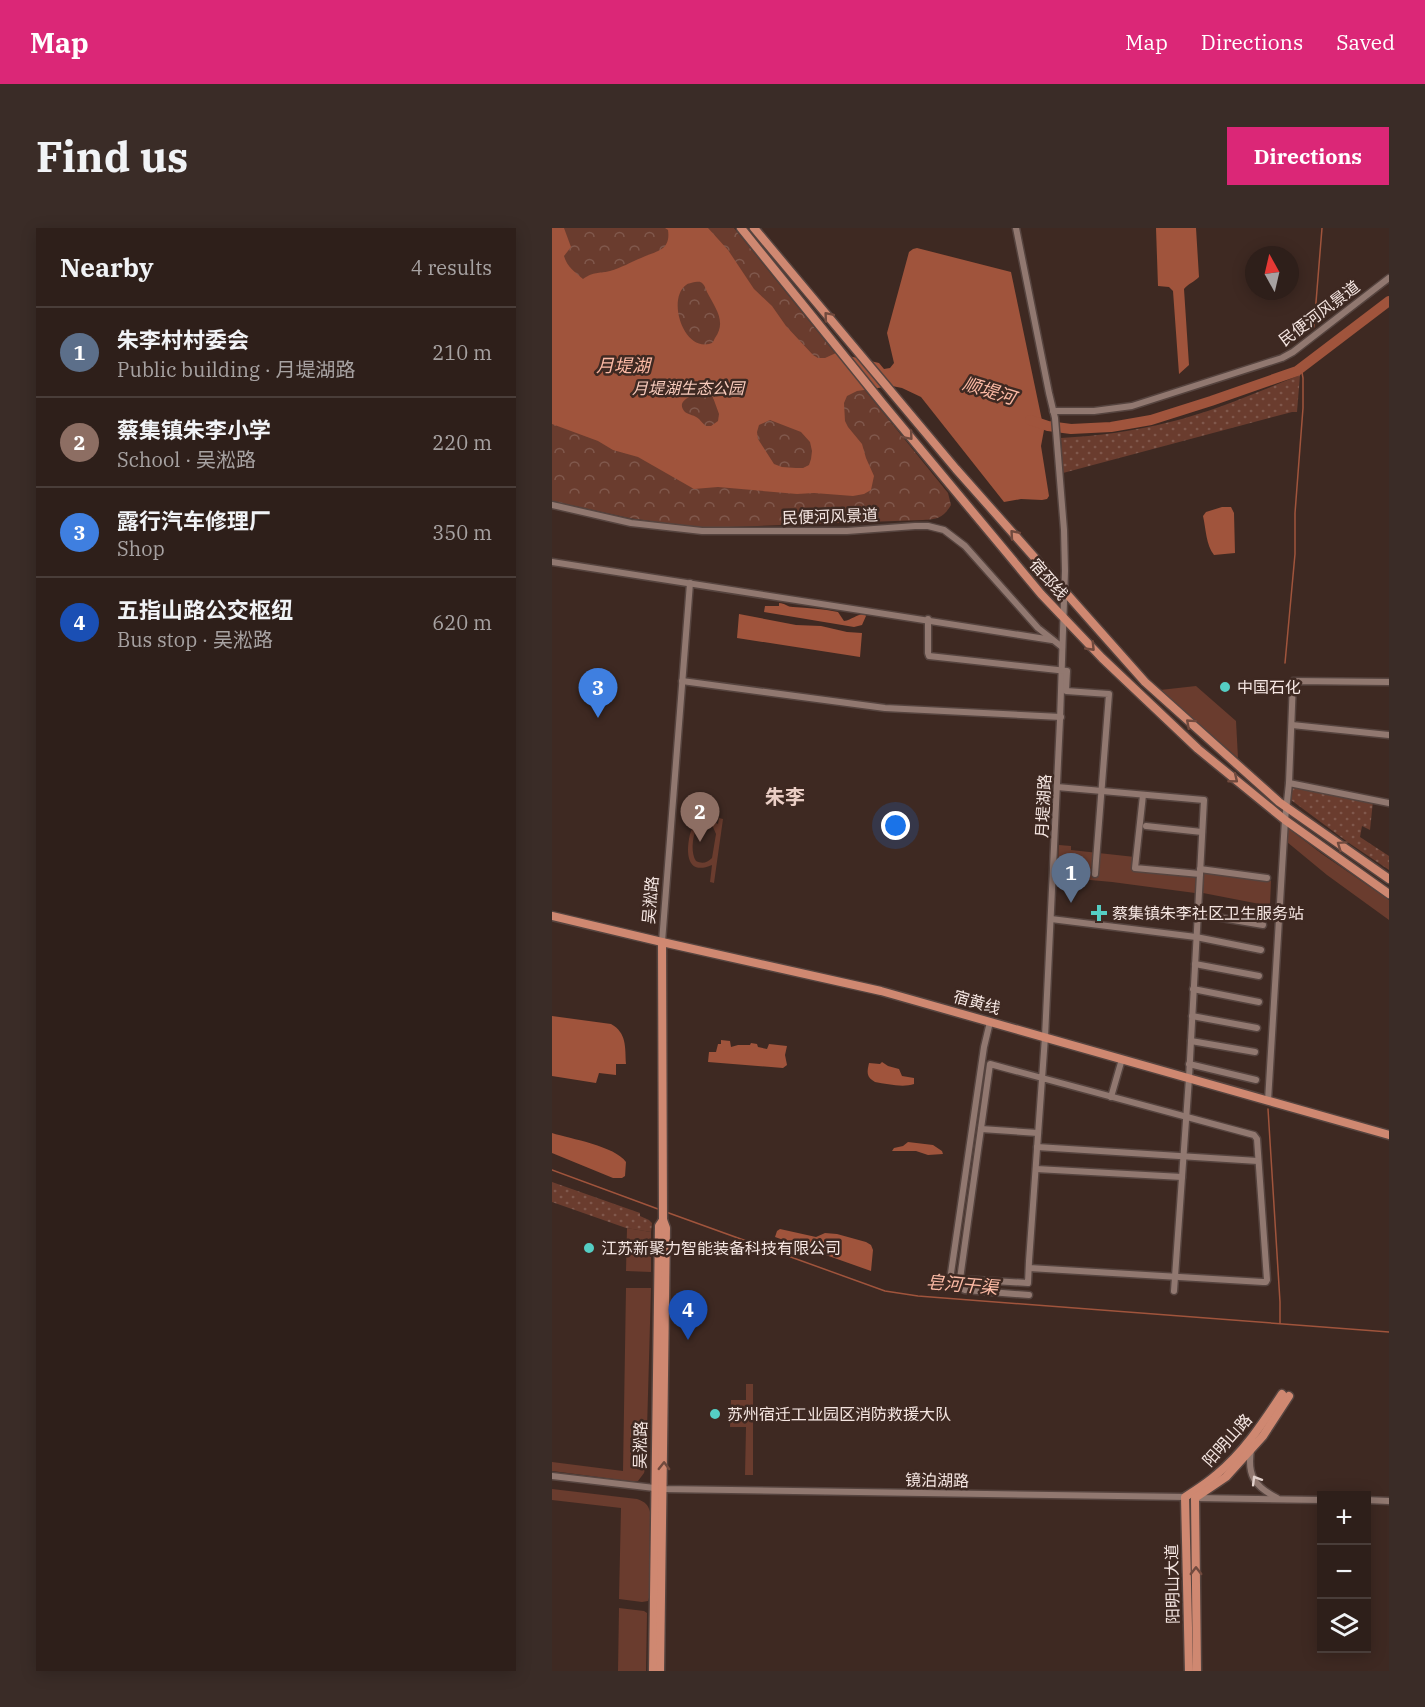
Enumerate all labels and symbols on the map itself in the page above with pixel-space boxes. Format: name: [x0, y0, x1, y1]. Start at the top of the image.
north arrow: [1245, 246, 1299, 300]
street label: 民便河风景道: [1275, 276, 1363, 350]
one-way arrow: [824, 312, 835, 323]
water label: 月堤湖: [596, 354, 653, 377]
water label: 顺堤河: [960, 372, 1021, 410]
park label: 月堤湖生态公园: [632, 378, 746, 398]
one-way arrow: [902, 429, 913, 440]
street label: 民便河风景道: [782, 504, 878, 528]
one-way arrow: [1010, 530, 1021, 541]
street label: 宿邳线: [1026, 554, 1072, 604]
one-way arrow: [1084, 640, 1095, 650]
pin: 3: [578, 668, 618, 718]
place label: 中国石化: [1237, 677, 1301, 697]
marker: 中国石化: [1218, 680, 1232, 694]
one-way arrow: [1186, 719, 1197, 730]
one-way arrow: [1227, 772, 1238, 783]
street label: 月堤湖路: [1031, 774, 1055, 838]
district label: 朱李: [765, 783, 805, 810]
pin: 2: [680, 792, 720, 842]
your location: [881, 811, 910, 840]
one-way arrow: [1337, 841, 1348, 852]
pin: 1: [1052, 854, 1090, 903]
street label: 吴淞路: [638, 875, 662, 925]
place label: 蔡集镇朱李社区卫生服务站: [1112, 903, 1304, 923]
marker: 蔡集镇朱李社区卫生服务站: [1090, 904, 1108, 922]
street label: 宿黄线: [951, 986, 1003, 1018]
place label: 江苏新聚力智能装备科技有限公司: [601, 1238, 841, 1258]
marker: 江苏新聚力智能装备科技有限公司: [582, 1241, 596, 1255]
water label: 皂河干渠: [925, 1270, 1002, 1299]
pin: 4: [668, 1290, 708, 1340]
place label: 苏州宿迁工业园区消防救援大队: [727, 1404, 951, 1424]
marker: 苏州宿迁工业园区消防救援大队: [708, 1407, 722, 1421]
street label: 阳明山路: [1198, 1410, 1256, 1470]
street label: 吴淞路: [630, 1421, 650, 1469]
one-way arrow: [658, 1461, 670, 1470]
street label: 镜泊湖路: [905, 1469, 969, 1491]
one-way arrow: [1252, 1476, 1263, 1486]
street label: 阳明山大道: [1161, 1544, 1183, 1624]
one-way arrow: [1190, 1566, 1202, 1575]

